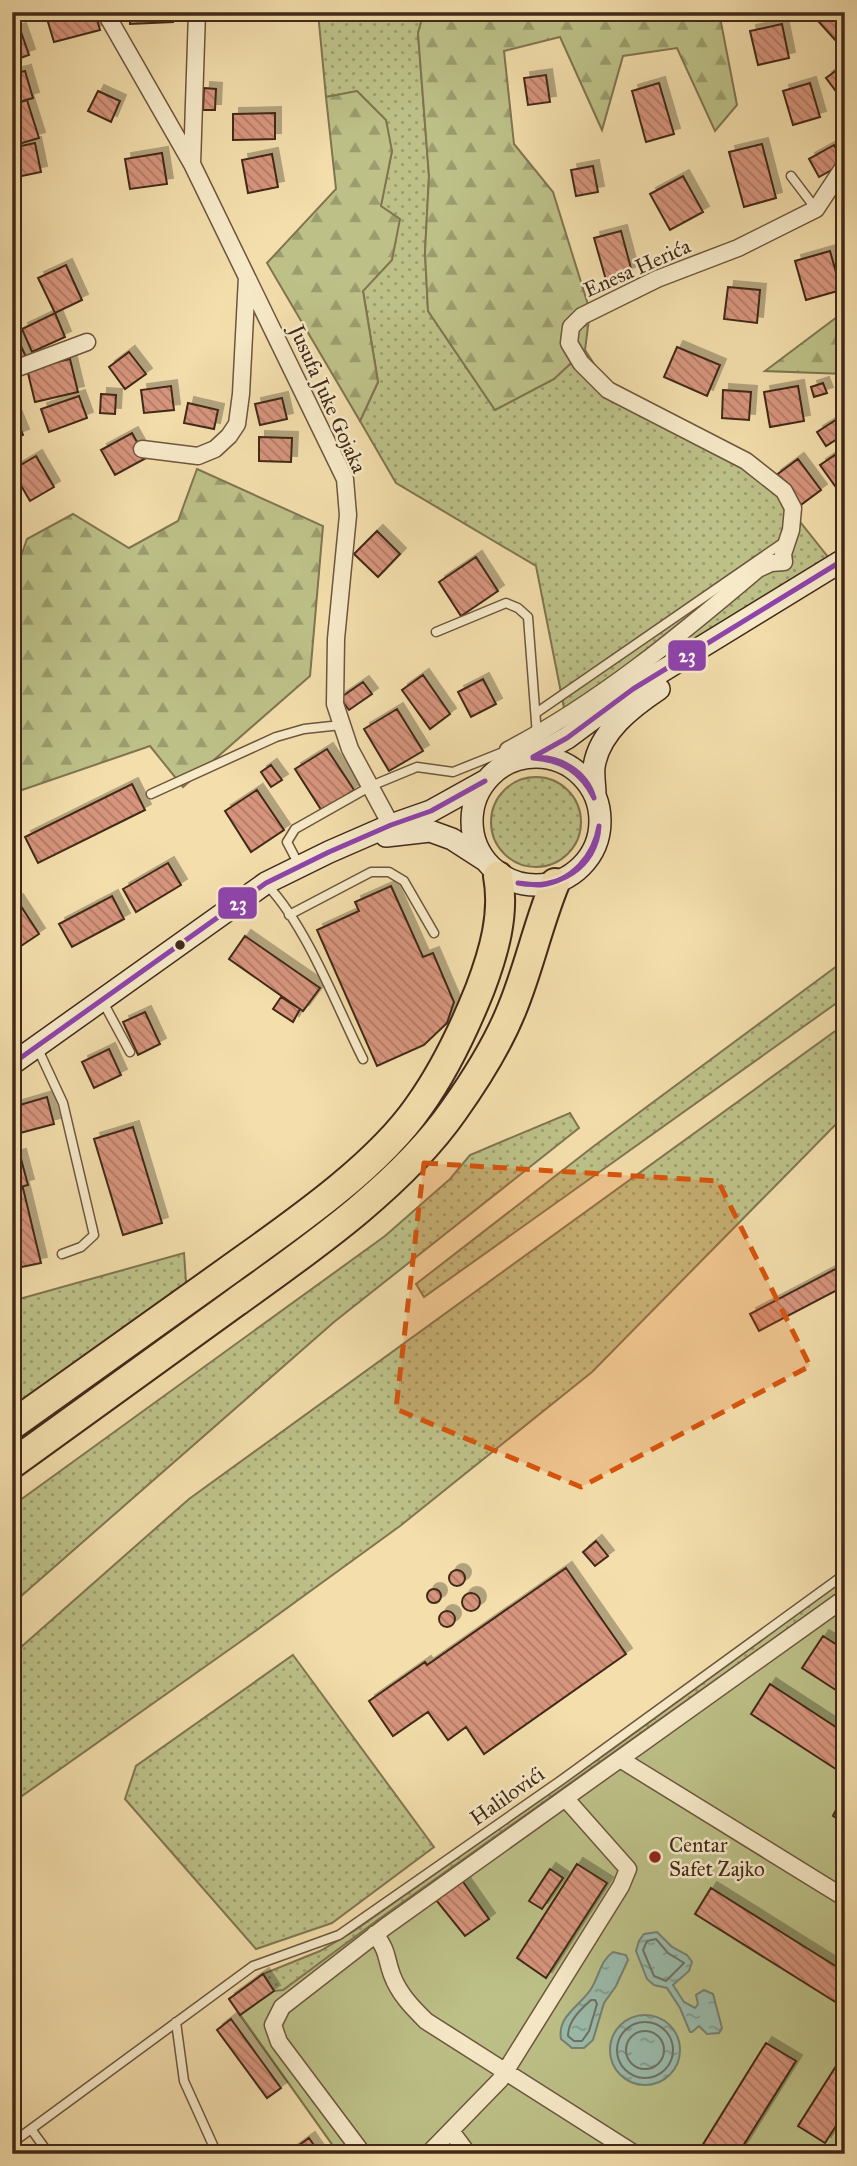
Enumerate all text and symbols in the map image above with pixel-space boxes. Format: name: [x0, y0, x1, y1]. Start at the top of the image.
street label: Enesa Herića: [580, 233, 695, 303]
street label: Jusufa Juke Gojaka: [283, 319, 372, 477]
line badge: 23: [667, 639, 707, 672]
text: 23: [679, 644, 695, 668]
line badge: 23: [217, 886, 258, 920]
text: 23: [230, 892, 246, 916]
unlabelled marker: [173, 938, 187, 952]
street label: Halilovići: [465, 1761, 550, 1831]
place label: Centar Safet Zajko: [669, 1832, 765, 1882]
marker: Centar Safet Zajko: [647, 1849, 663, 1865]

